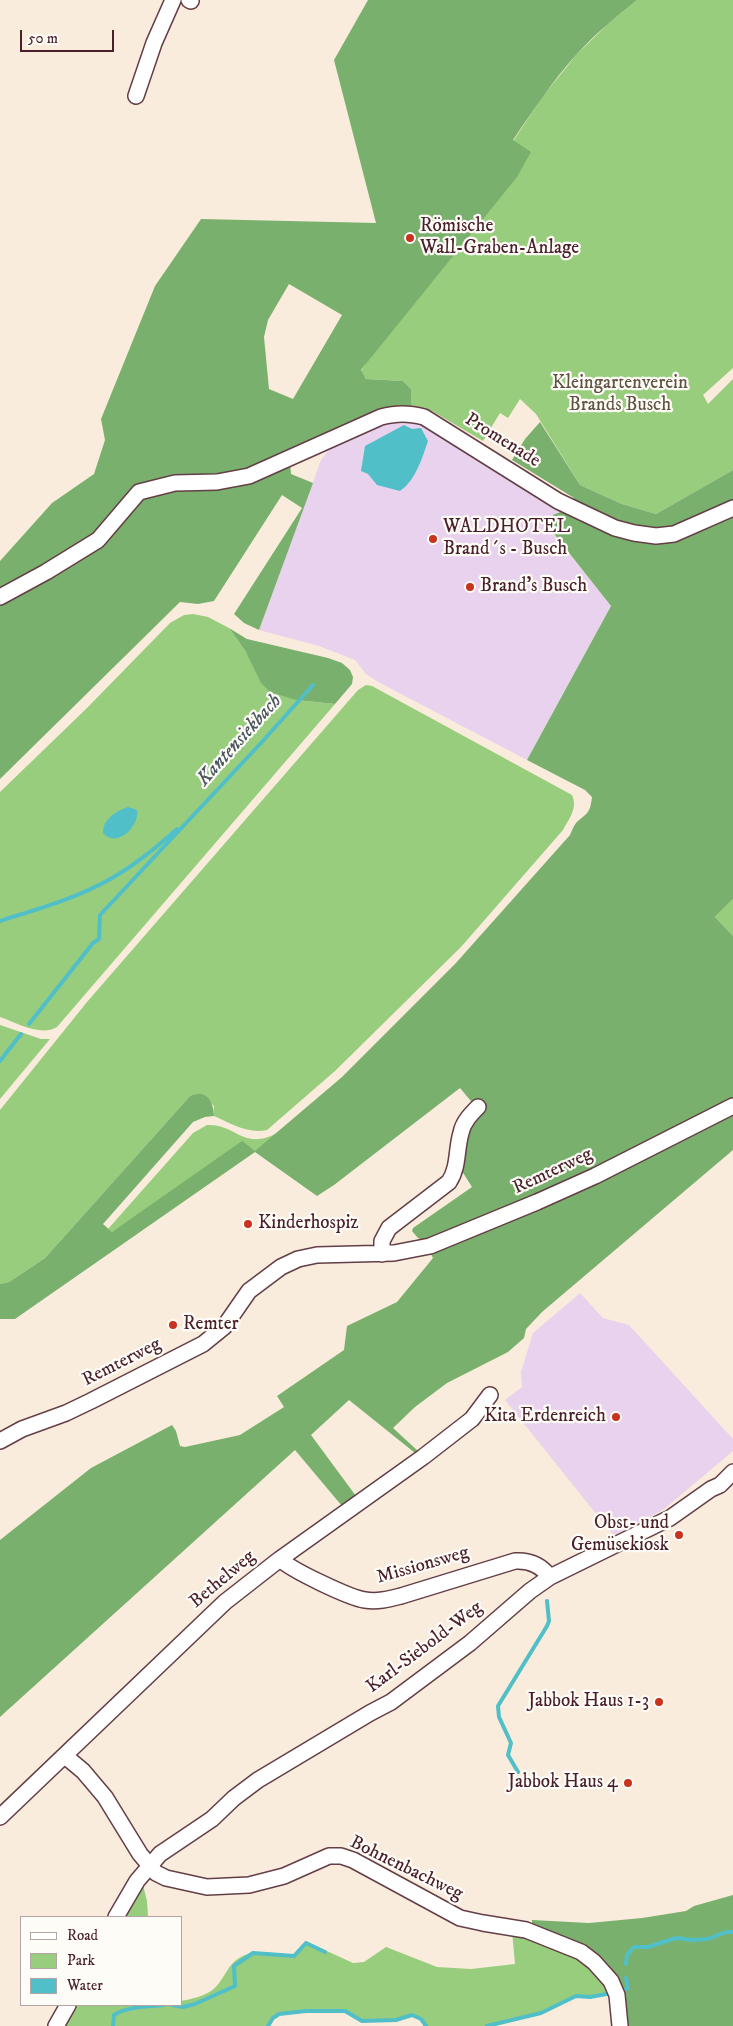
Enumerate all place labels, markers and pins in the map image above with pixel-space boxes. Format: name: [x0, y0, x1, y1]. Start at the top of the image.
place label: Römische Wall-Graben-Anlage: [420, 216, 579, 260]
marker: Römische Wall-Graben-Anlage: [404, 232, 416, 244]
place label: WALDHOTEL Brand´s - Busch: [443, 517, 570, 561]
marker: WALDHOTEL Brand´s - Busch: [427, 533, 439, 545]
place label: Brand's Busch: [480, 576, 587, 598]
marker: Brand's Busch: [464, 581, 476, 593]
place label: Kinderhospiz: [258, 1213, 359, 1235]
marker: Kinderhospiz: [242, 1218, 254, 1230]
place label: Remter: [183, 1314, 239, 1336]
marker: Remter: [167, 1319, 179, 1331]
place label: Kita Erdenreich: [484, 1406, 606, 1428]
marker: Kita Erdenreich: [610, 1411, 622, 1423]
place label: Obst- und Gemüsekiosk: [571, 1513, 669, 1557]
marker: Obst- und Gemüsekiosk: [673, 1529, 685, 1541]
place label: Jabbok Haus 1-3: [528, 1691, 649, 1713]
marker: Jabbok Haus 1-3: [653, 1696, 665, 1708]
place label: Jabbok Haus 4: [508, 1772, 618, 1794]
marker: Jabbok Haus 4: [622, 1777, 634, 1789]

